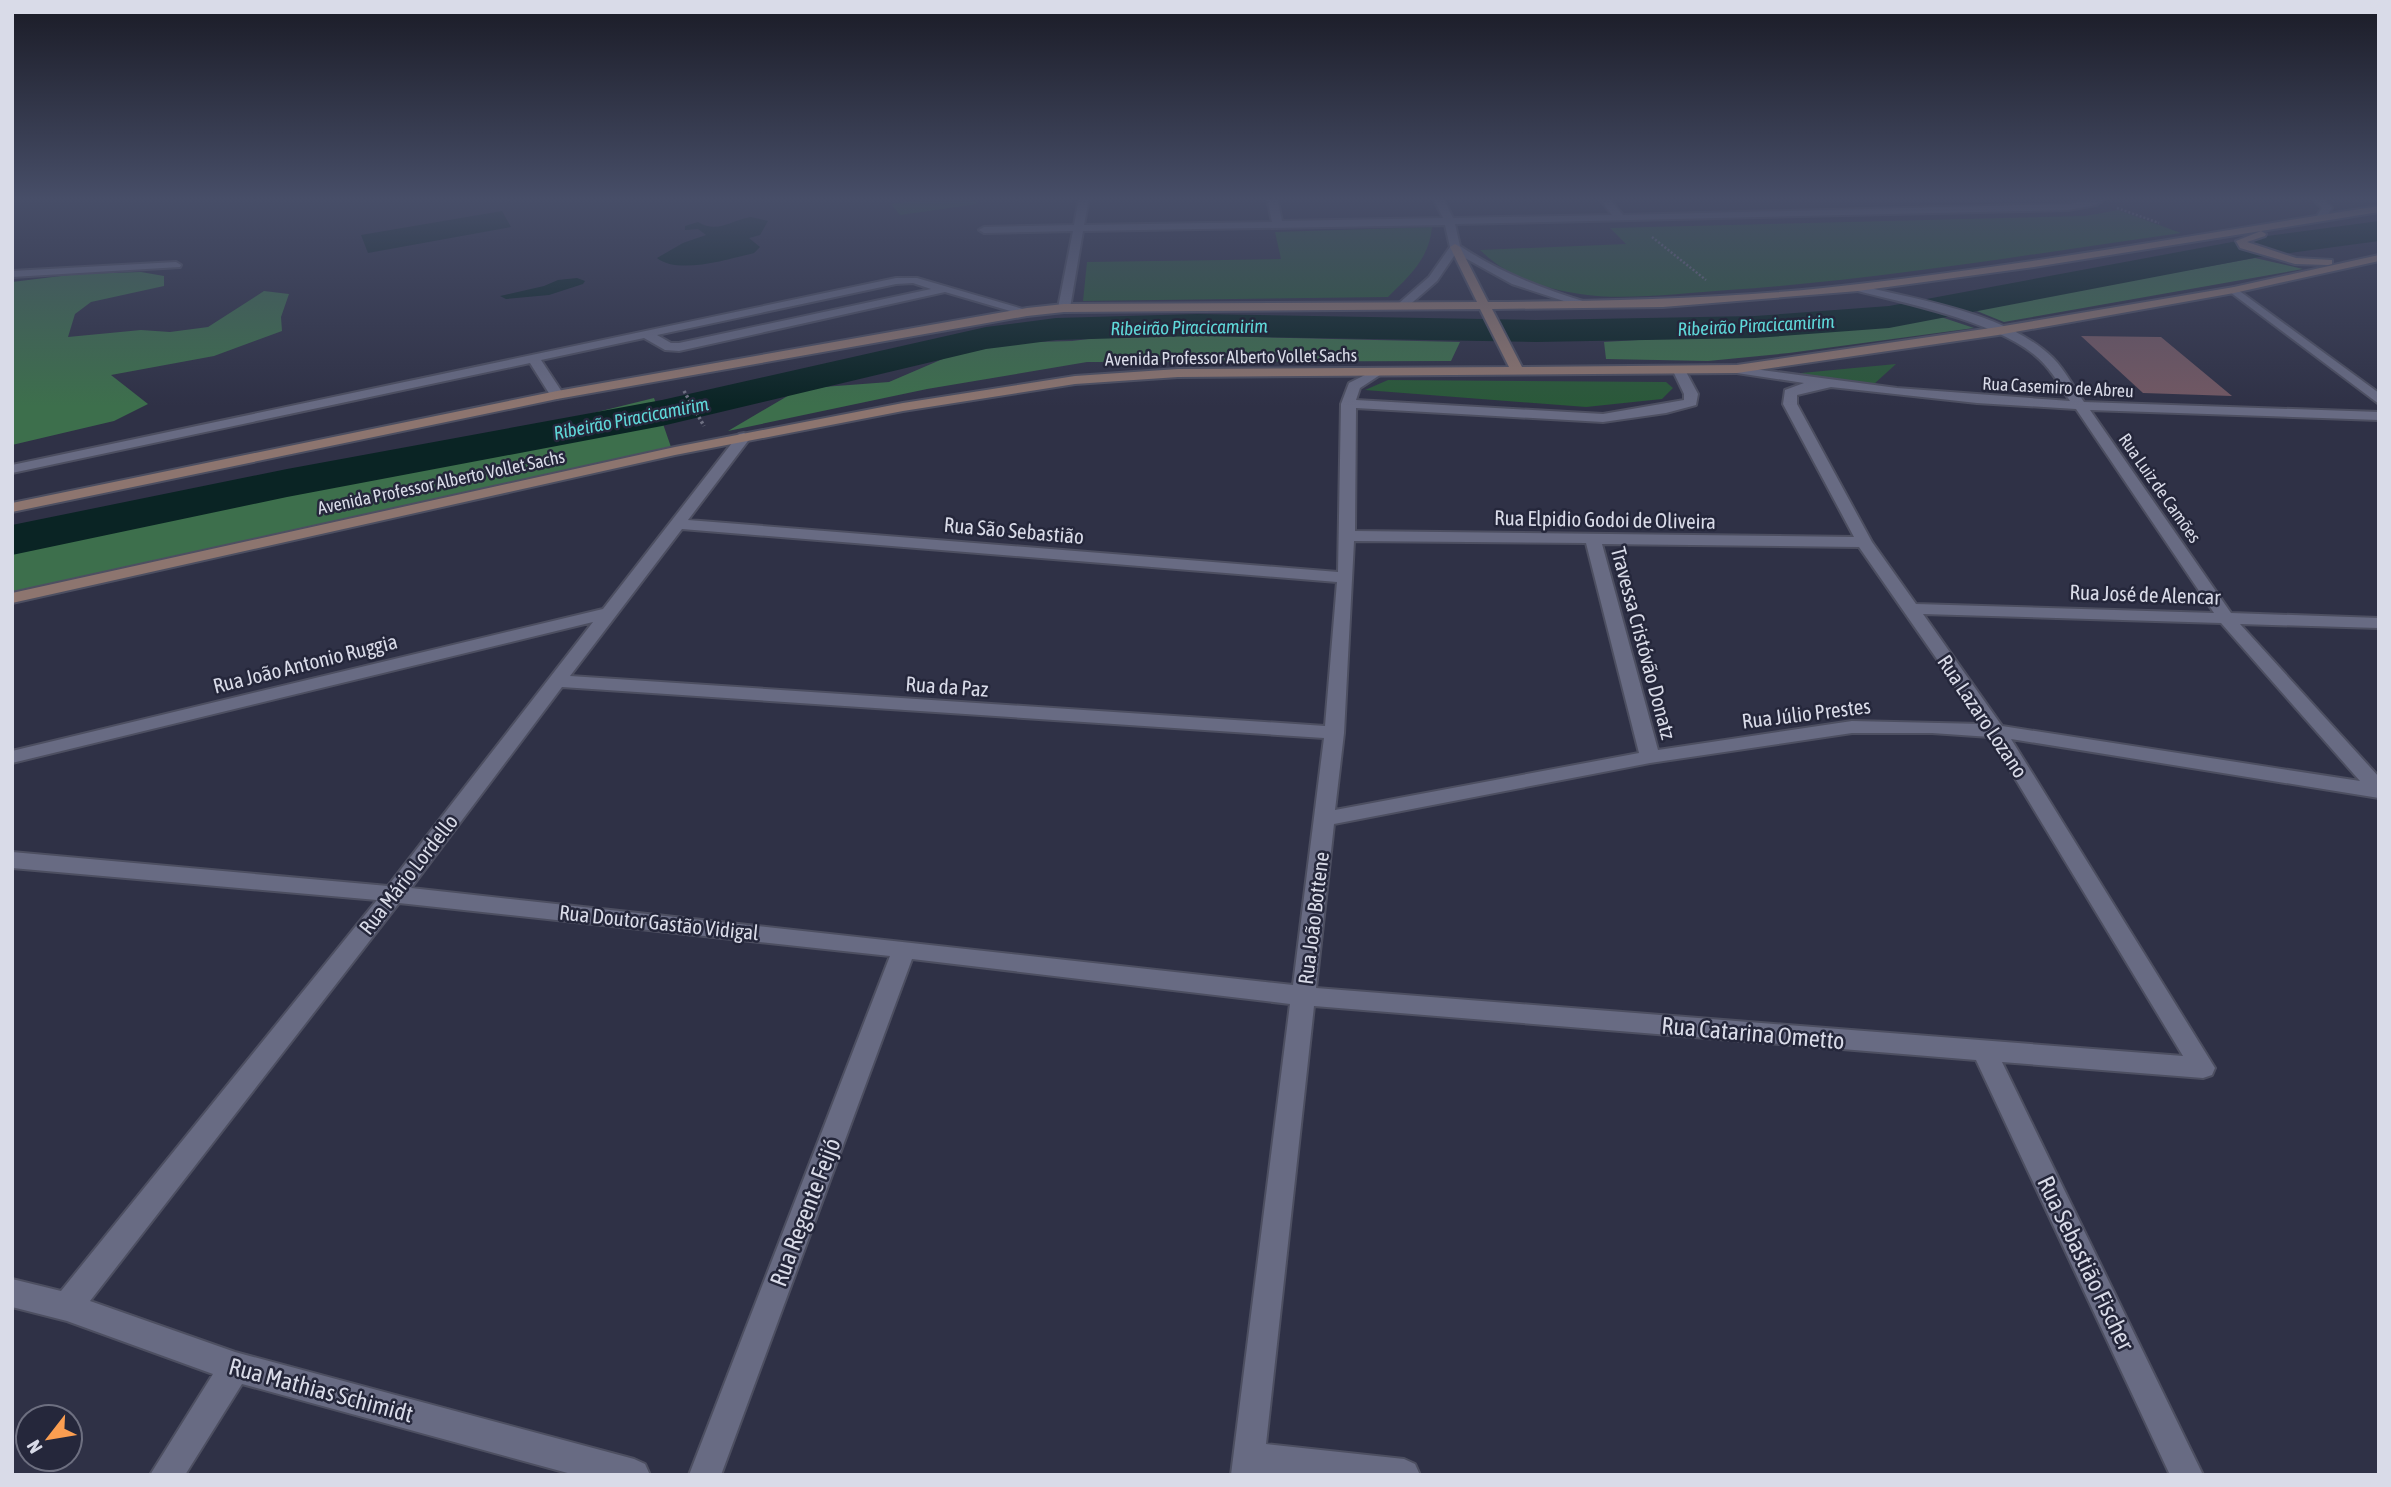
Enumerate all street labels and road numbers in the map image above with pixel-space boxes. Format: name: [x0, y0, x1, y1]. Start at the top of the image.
street label: Avenida Professor Alberto Vollet Sachs: [1105, 344, 1357, 370]
street label: Rua Casemiro de Abreu: [1982, 373, 2134, 401]
street label: Rua Luiz de Camões: [2114, 429, 2206, 547]
street label: Avenida Professor Alberto Vollet Sachs: [316, 446, 566, 518]
street label: Rua Elpidio Godoi de Oliveira: [1494, 505, 1716, 533]
street label: Rua São Sebastião: [943, 512, 1085, 548]
street label: Travessa Cristóvão Donatz: [1607, 544, 1681, 742]
street label: Rua José de Alencar: [2069, 579, 2222, 609]
street label: Rua João Antonio Ruggia: [210, 628, 400, 698]
street label: Rua Lazaro Lozano: [1933, 650, 2033, 782]
street label: Rua da Paz: [905, 671, 990, 701]
street label: Rua Júlio Prestes: [1740, 693, 1872, 733]
street label: Rua Mário Lordello: [354, 809, 462, 939]
street label: Rua João Bottene: [1293, 850, 1333, 986]
street label: Rua Doutor Gastão Vidigal: [558, 900, 760, 944]
street label: Rua Catarina Ometto: [1660, 1012, 1846, 1054]
street label: Rua Regente Feijó: [764, 1134, 846, 1290]
street label: Rua Sebastião Fischer: [2032, 1172, 2140, 1355]
street label: Rua Mathias Schimidt: [226, 1352, 416, 1428]

